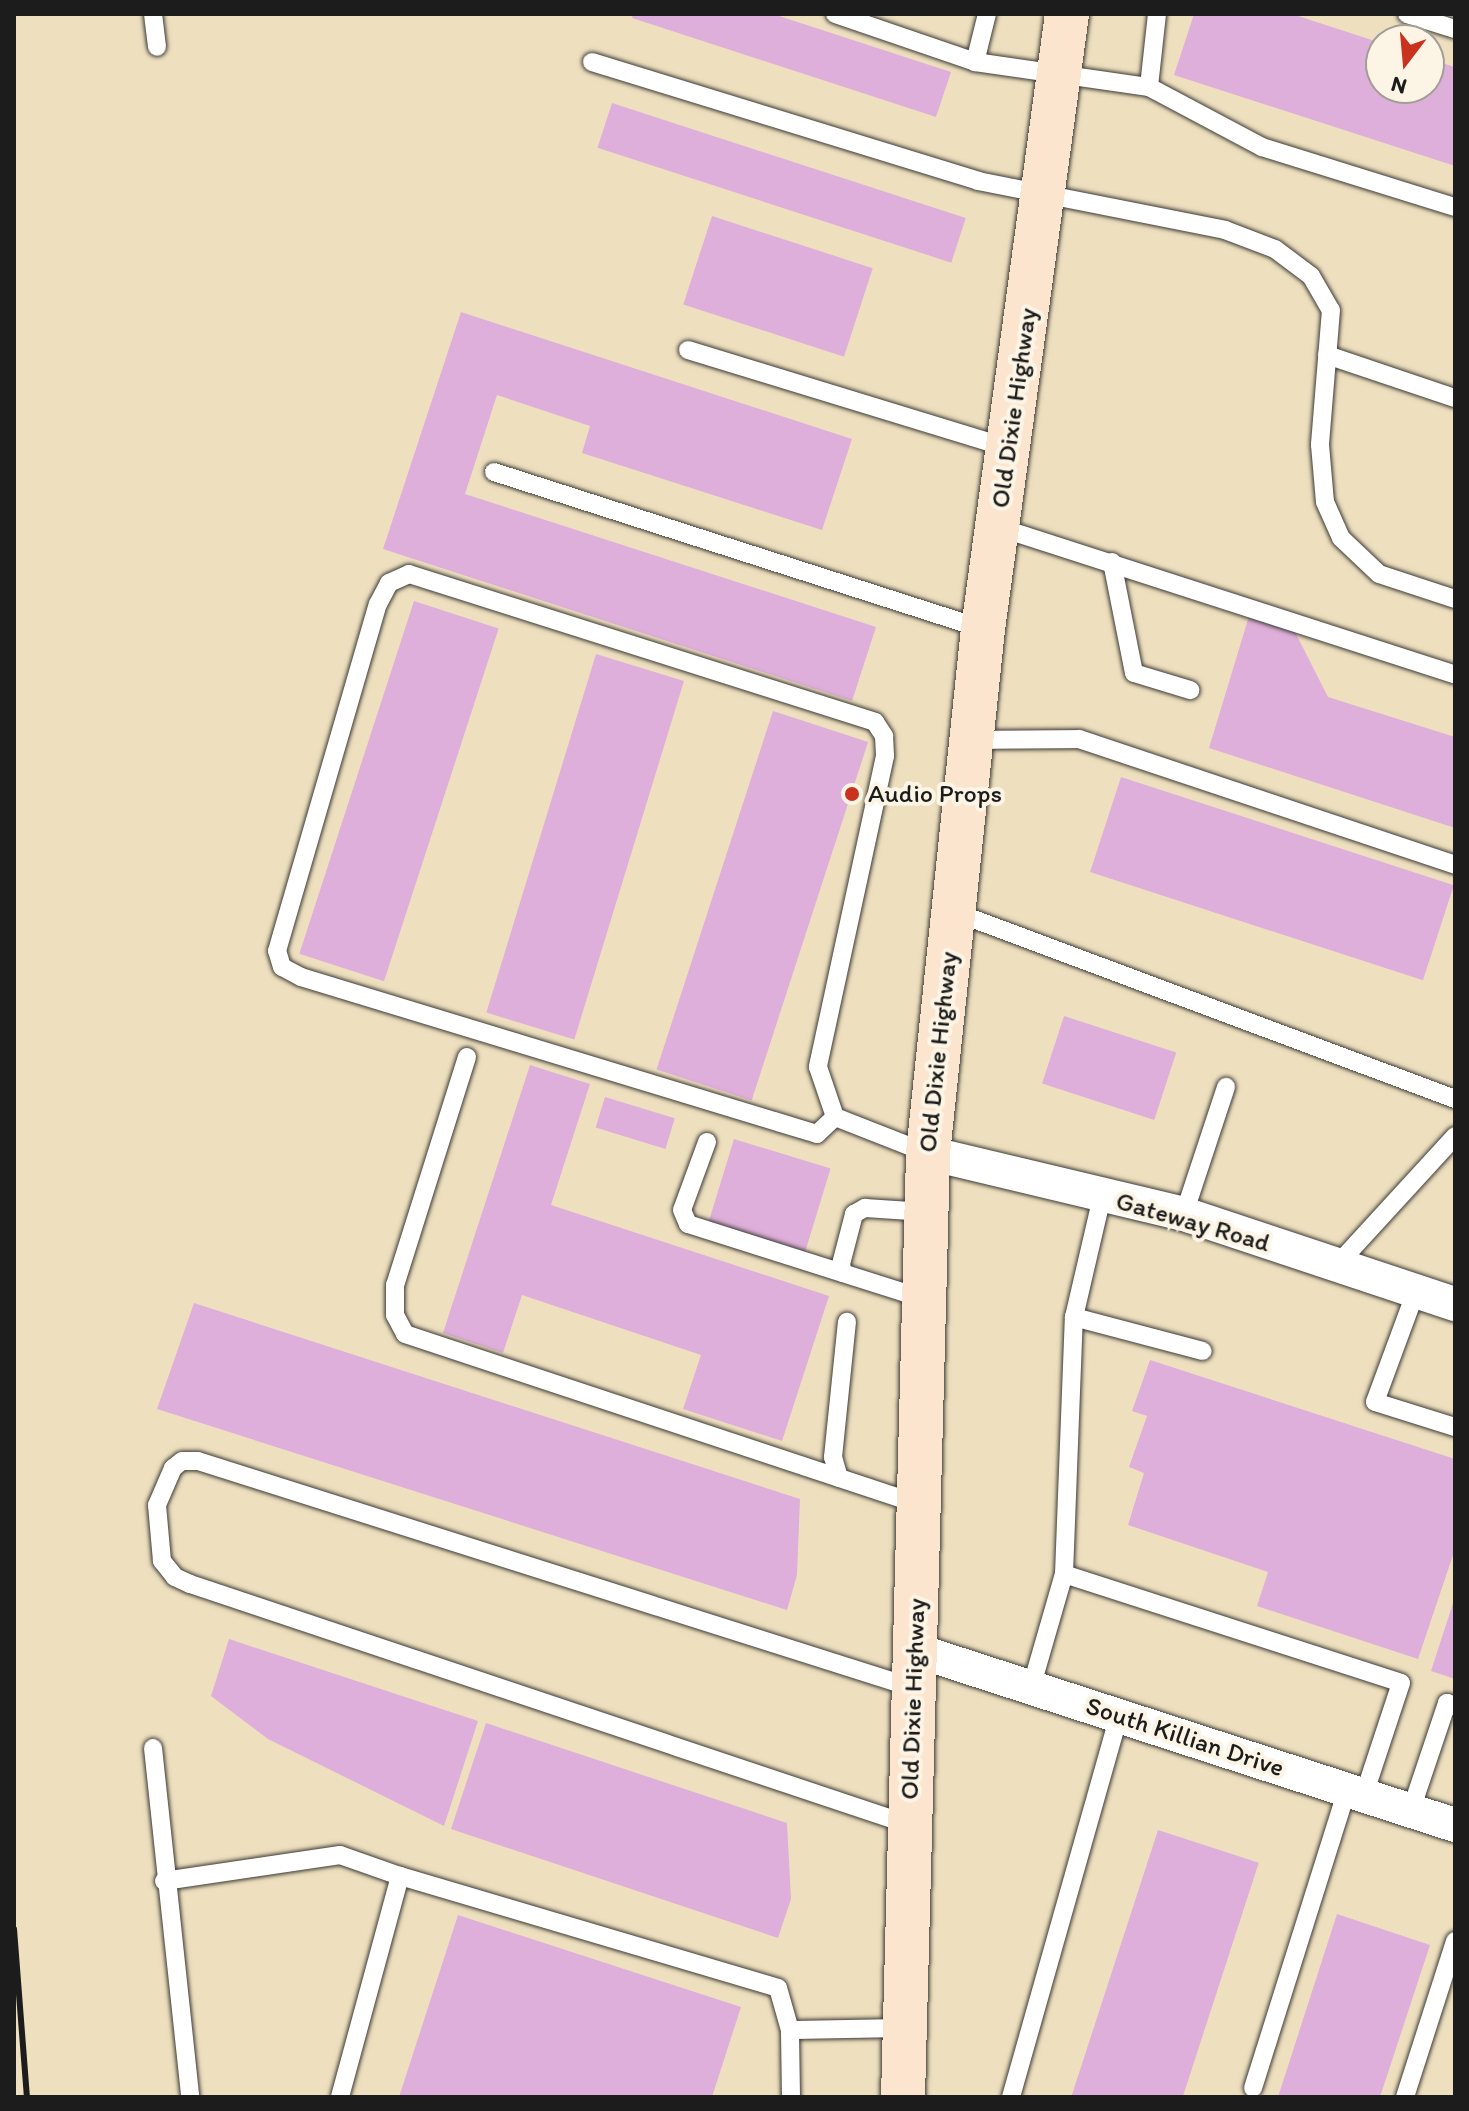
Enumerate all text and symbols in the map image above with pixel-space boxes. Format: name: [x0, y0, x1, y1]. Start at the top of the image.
north arrow: [1365, 24, 1445, 104]
text: N: [1388, 71, 1410, 101]
street label: Old Dixie Highway: [985, 306, 1043, 510]
place label: Audio Props: [868, 778, 1002, 810]
marker: Audio Props: [843, 785, 861, 803]
street label: Old Dixie Highway: [912, 950, 964, 1154]
street label: Gateway Road: [1112, 1185, 1274, 1259]
street label: Old Dixie Highway: [894, 1598, 932, 1800]
street label: South Killian Drive: [1081, 1690, 1289, 1784]

